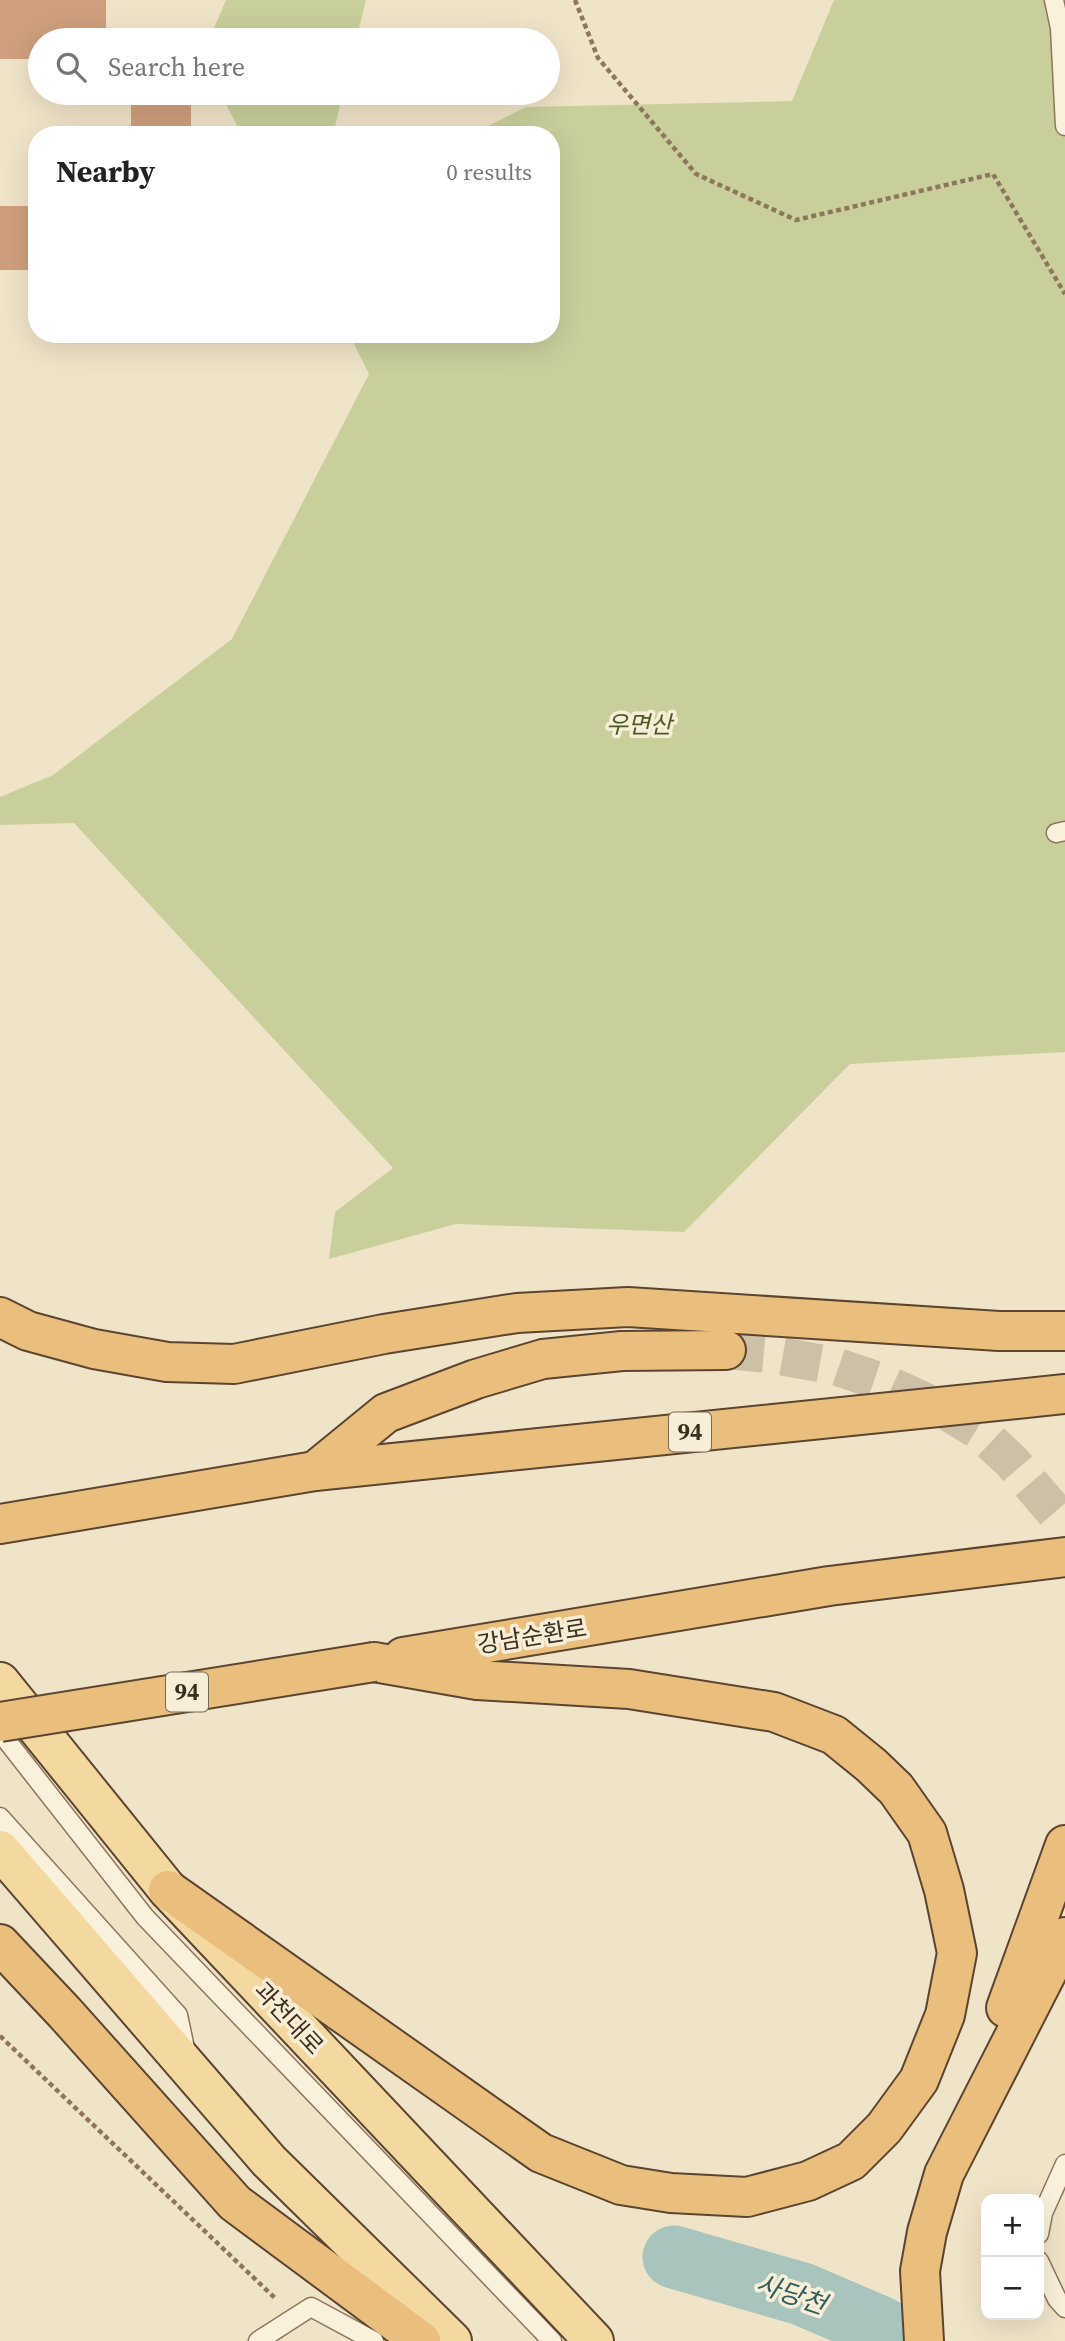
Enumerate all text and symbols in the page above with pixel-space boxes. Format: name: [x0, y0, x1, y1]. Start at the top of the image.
search box: [28, 28, 560, 105]
icon: search: [52, 48, 90, 86]
text: Search here: [108, 49, 245, 85]
text: Nearby: [56, 151, 155, 192]
text: 0 results: [446, 156, 532, 188]
park label: 우면산: [606, 708, 675, 741]
road number: 94: [669, 1413, 711, 1452]
street label: 강남순환로: [475, 1611, 589, 1661]
road number: 94: [166, 1672, 208, 1712]
street label: 과천대로: [247, 1974, 331, 2062]
map controls: [981, 2194, 1044, 2320]
button: +: [981, 2194, 1044, 2257]
button: −: [981, 2257, 1044, 2320]
water label: 사당천: [751, 2265, 834, 2324]

